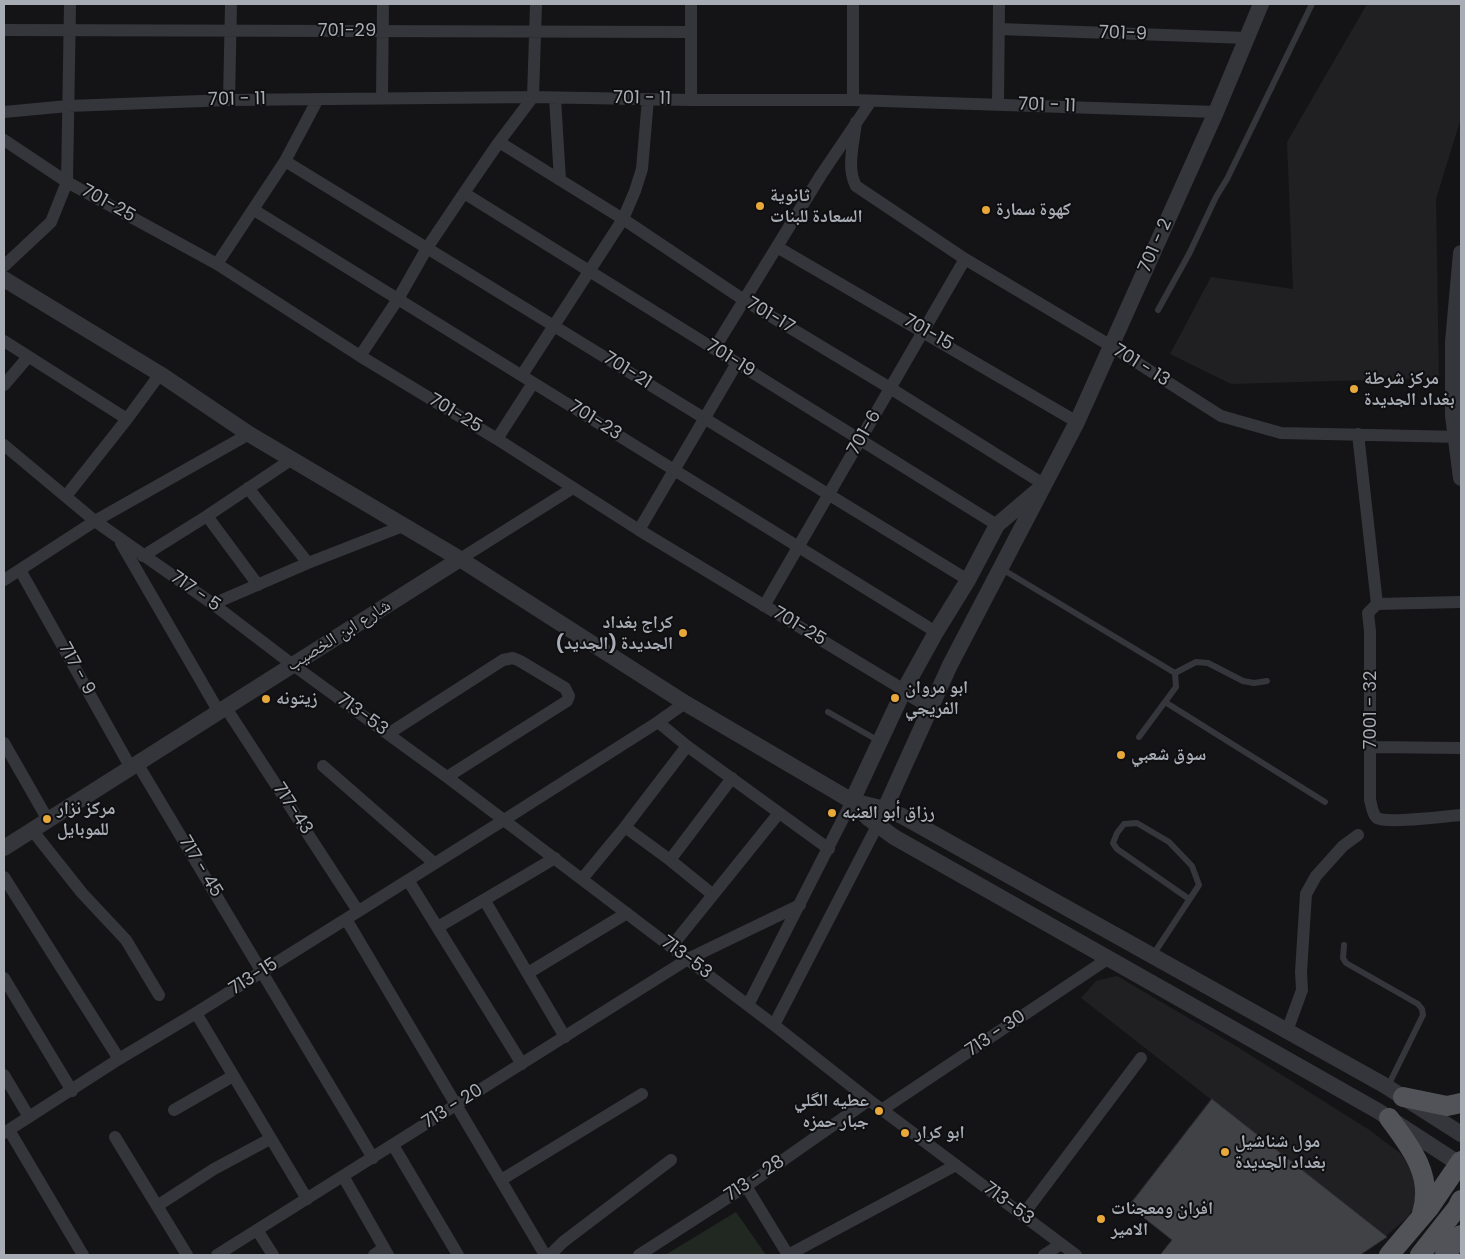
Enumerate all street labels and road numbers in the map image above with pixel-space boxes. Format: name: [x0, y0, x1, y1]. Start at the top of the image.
street label: 701-29: [318, 20, 376, 42]
street label: 701-9: [1099, 22, 1147, 46]
street label: 701 - 11: [613, 88, 671, 110]
street label: 701 - 11: [208, 89, 266, 111]
street label: 701 - 11: [1018, 94, 1076, 118]
street label: 701-25: [77, 180, 139, 228]
street label: 701 - 2: [1135, 216, 1177, 276]
street label: 701-17: [742, 293, 798, 339]
street label: 701-15: [899, 310, 957, 356]
street label: 701-19: [701, 336, 759, 382]
street label: 701 - 13: [1109, 340, 1173, 392]
street label: 701-21: [599, 348, 655, 394]
street label: 701-25: [424, 390, 486, 438]
street label: 701-23: [565, 397, 625, 445]
street label: 701-6: [844, 407, 886, 459]
street label: 717 - 5: [166, 567, 224, 617]
street label: شارع ابن الخصيب: [283, 595, 395, 677]
street label: 701-25: [768, 603, 830, 651]
street label: 717 - 9: [53, 639, 99, 699]
street label: 7001 - 32: [1360, 671, 1382, 749]
street label: 713-53: [332, 689, 392, 741]
street label: 717-43: [267, 779, 317, 839]
street label: 717 - 45: [173, 832, 227, 902]
street label: 713-53: [656, 932, 716, 984]
street label: 713-15: [226, 954, 282, 1000]
street label: 713 - 30: [962, 1006, 1030, 1062]
street label: 713 - 20: [419, 1080, 487, 1134]
street label: 713 - 28: [721, 1151, 789, 1207]
street label: 713-53: [978, 1178, 1038, 1230]

